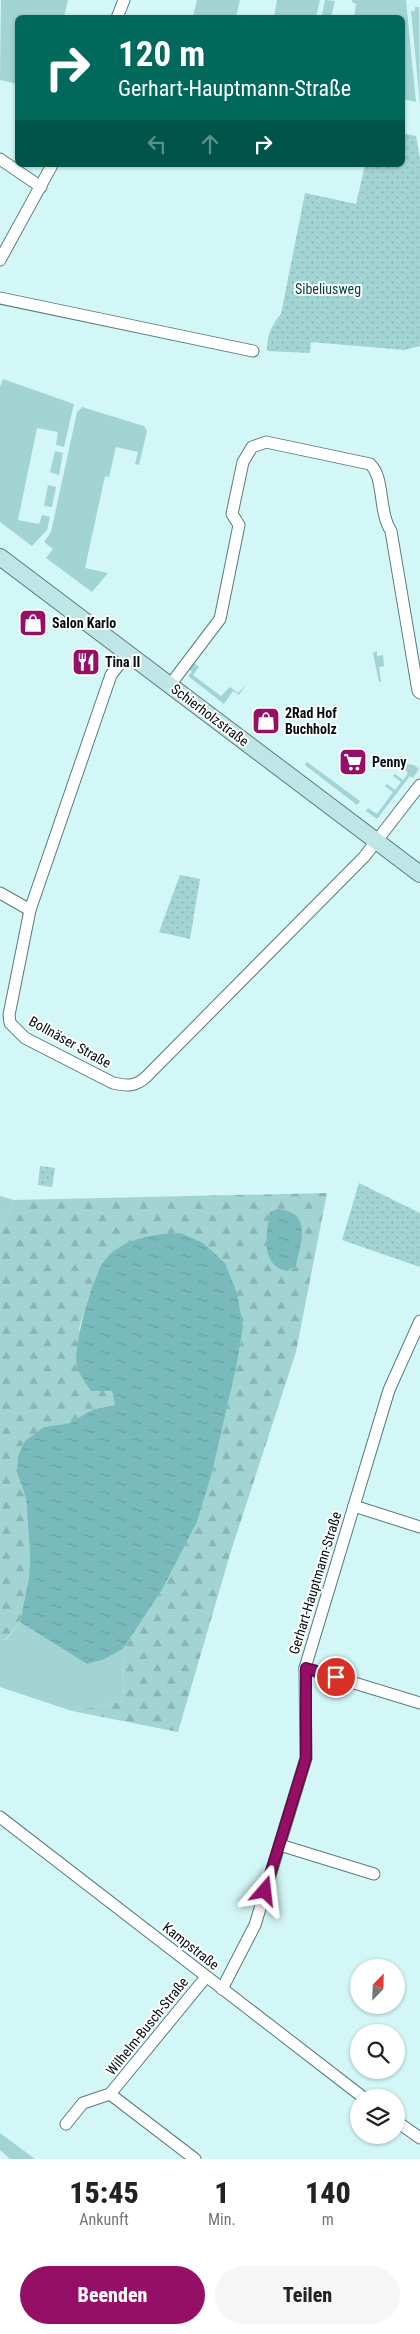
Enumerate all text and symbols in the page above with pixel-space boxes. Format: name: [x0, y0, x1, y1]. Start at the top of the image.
text: 120 m: [118, 34, 205, 75]
icon: right: [35, 35, 100, 100]
text: Gerhart-Hauptmann-Straße: [118, 76, 351, 101]
icon: left: [143, 130, 171, 158]
icon: ahead: [196, 130, 224, 158]
icon: right: [249, 130, 277, 158]
park label: Sibeliusweg: [295, 281, 361, 297]
shop icon: Salon Karlo: [18, 608, 48, 638]
place label: Salon Karlo: [52, 615, 116, 631]
restaurant icon: Tina II: [71, 647, 101, 677]
place label: Tina II: [105, 654, 140, 670]
street label: Schierholzstraße: [168, 681, 252, 750]
place label: 2Rad Hof Buchholz: [285, 705, 337, 737]
shop icon: 2Rad Hof Buchholz: [251, 706, 281, 736]
supermarket icon: Penny: [338, 747, 368, 777]
place label: Penny: [372, 754, 407, 770]
street label: Bollnäser Straße: [26, 1013, 114, 1071]
street label: Gerhart-Hauptmann-Straße: [286, 1509, 344, 1656]
pin: [315, 1656, 357, 1698]
icon: arrive: [322, 1663, 350, 1691]
position arrow: [238, 1864, 290, 1916]
street label: Kampstraße: [160, 1919, 223, 1973]
north arrow: [350, 1959, 405, 2014]
map controls: [350, 1959, 405, 2144]
street label: Wilhelm-Busch-Straße: [103, 1974, 192, 2078]
button: search: [350, 2024, 405, 2079]
button: layers: [350, 2089, 405, 2144]
text: 15:45: [69, 2175, 139, 2210]
text: 1: [214, 2175, 229, 2210]
text: 140: [305, 2175, 351, 2210]
text: Ankunft: [79, 2210, 129, 2229]
text: Min.: [208, 2210, 236, 2229]
text: m: [322, 2210, 334, 2229]
button: Beenden: [20, 2266, 205, 2324]
button: Teilen: [215, 2266, 400, 2324]

